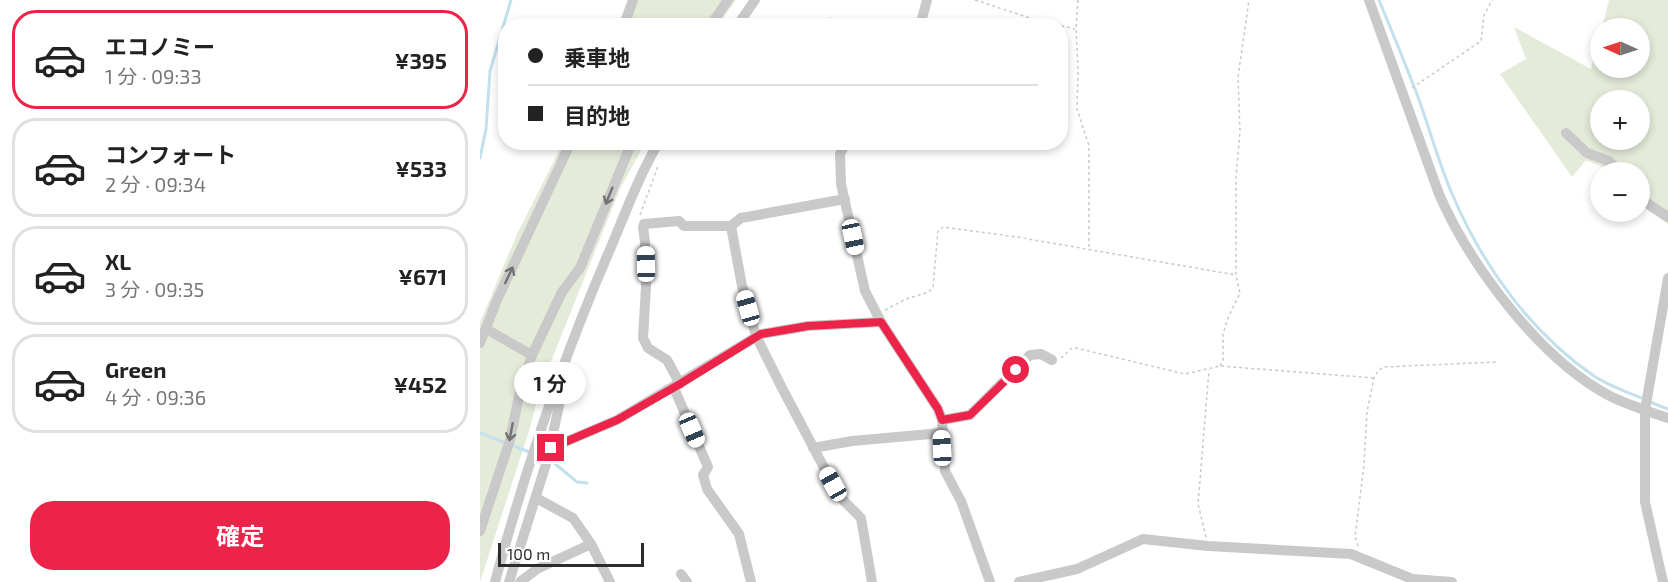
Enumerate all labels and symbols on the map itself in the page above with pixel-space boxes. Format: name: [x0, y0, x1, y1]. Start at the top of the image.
north arrow: [1590, 18, 1650, 78]
one-way arrow: [602, 186, 613, 205]
car: [840, 218, 866, 256]
car: [637, 246, 655, 282]
one-way arrow: [503, 266, 515, 284]
car: [734, 288, 762, 328]
route start: [1002, 356, 1029, 383]
callout: 1 分: [515, 361, 587, 403]
car: [677, 410, 707, 450]
one-way arrow: [505, 422, 516, 441]
car: [932, 430, 952, 466]
route end: [537, 434, 564, 461]
car: [816, 464, 850, 504]
scale bar: [498, 540, 644, 568]

